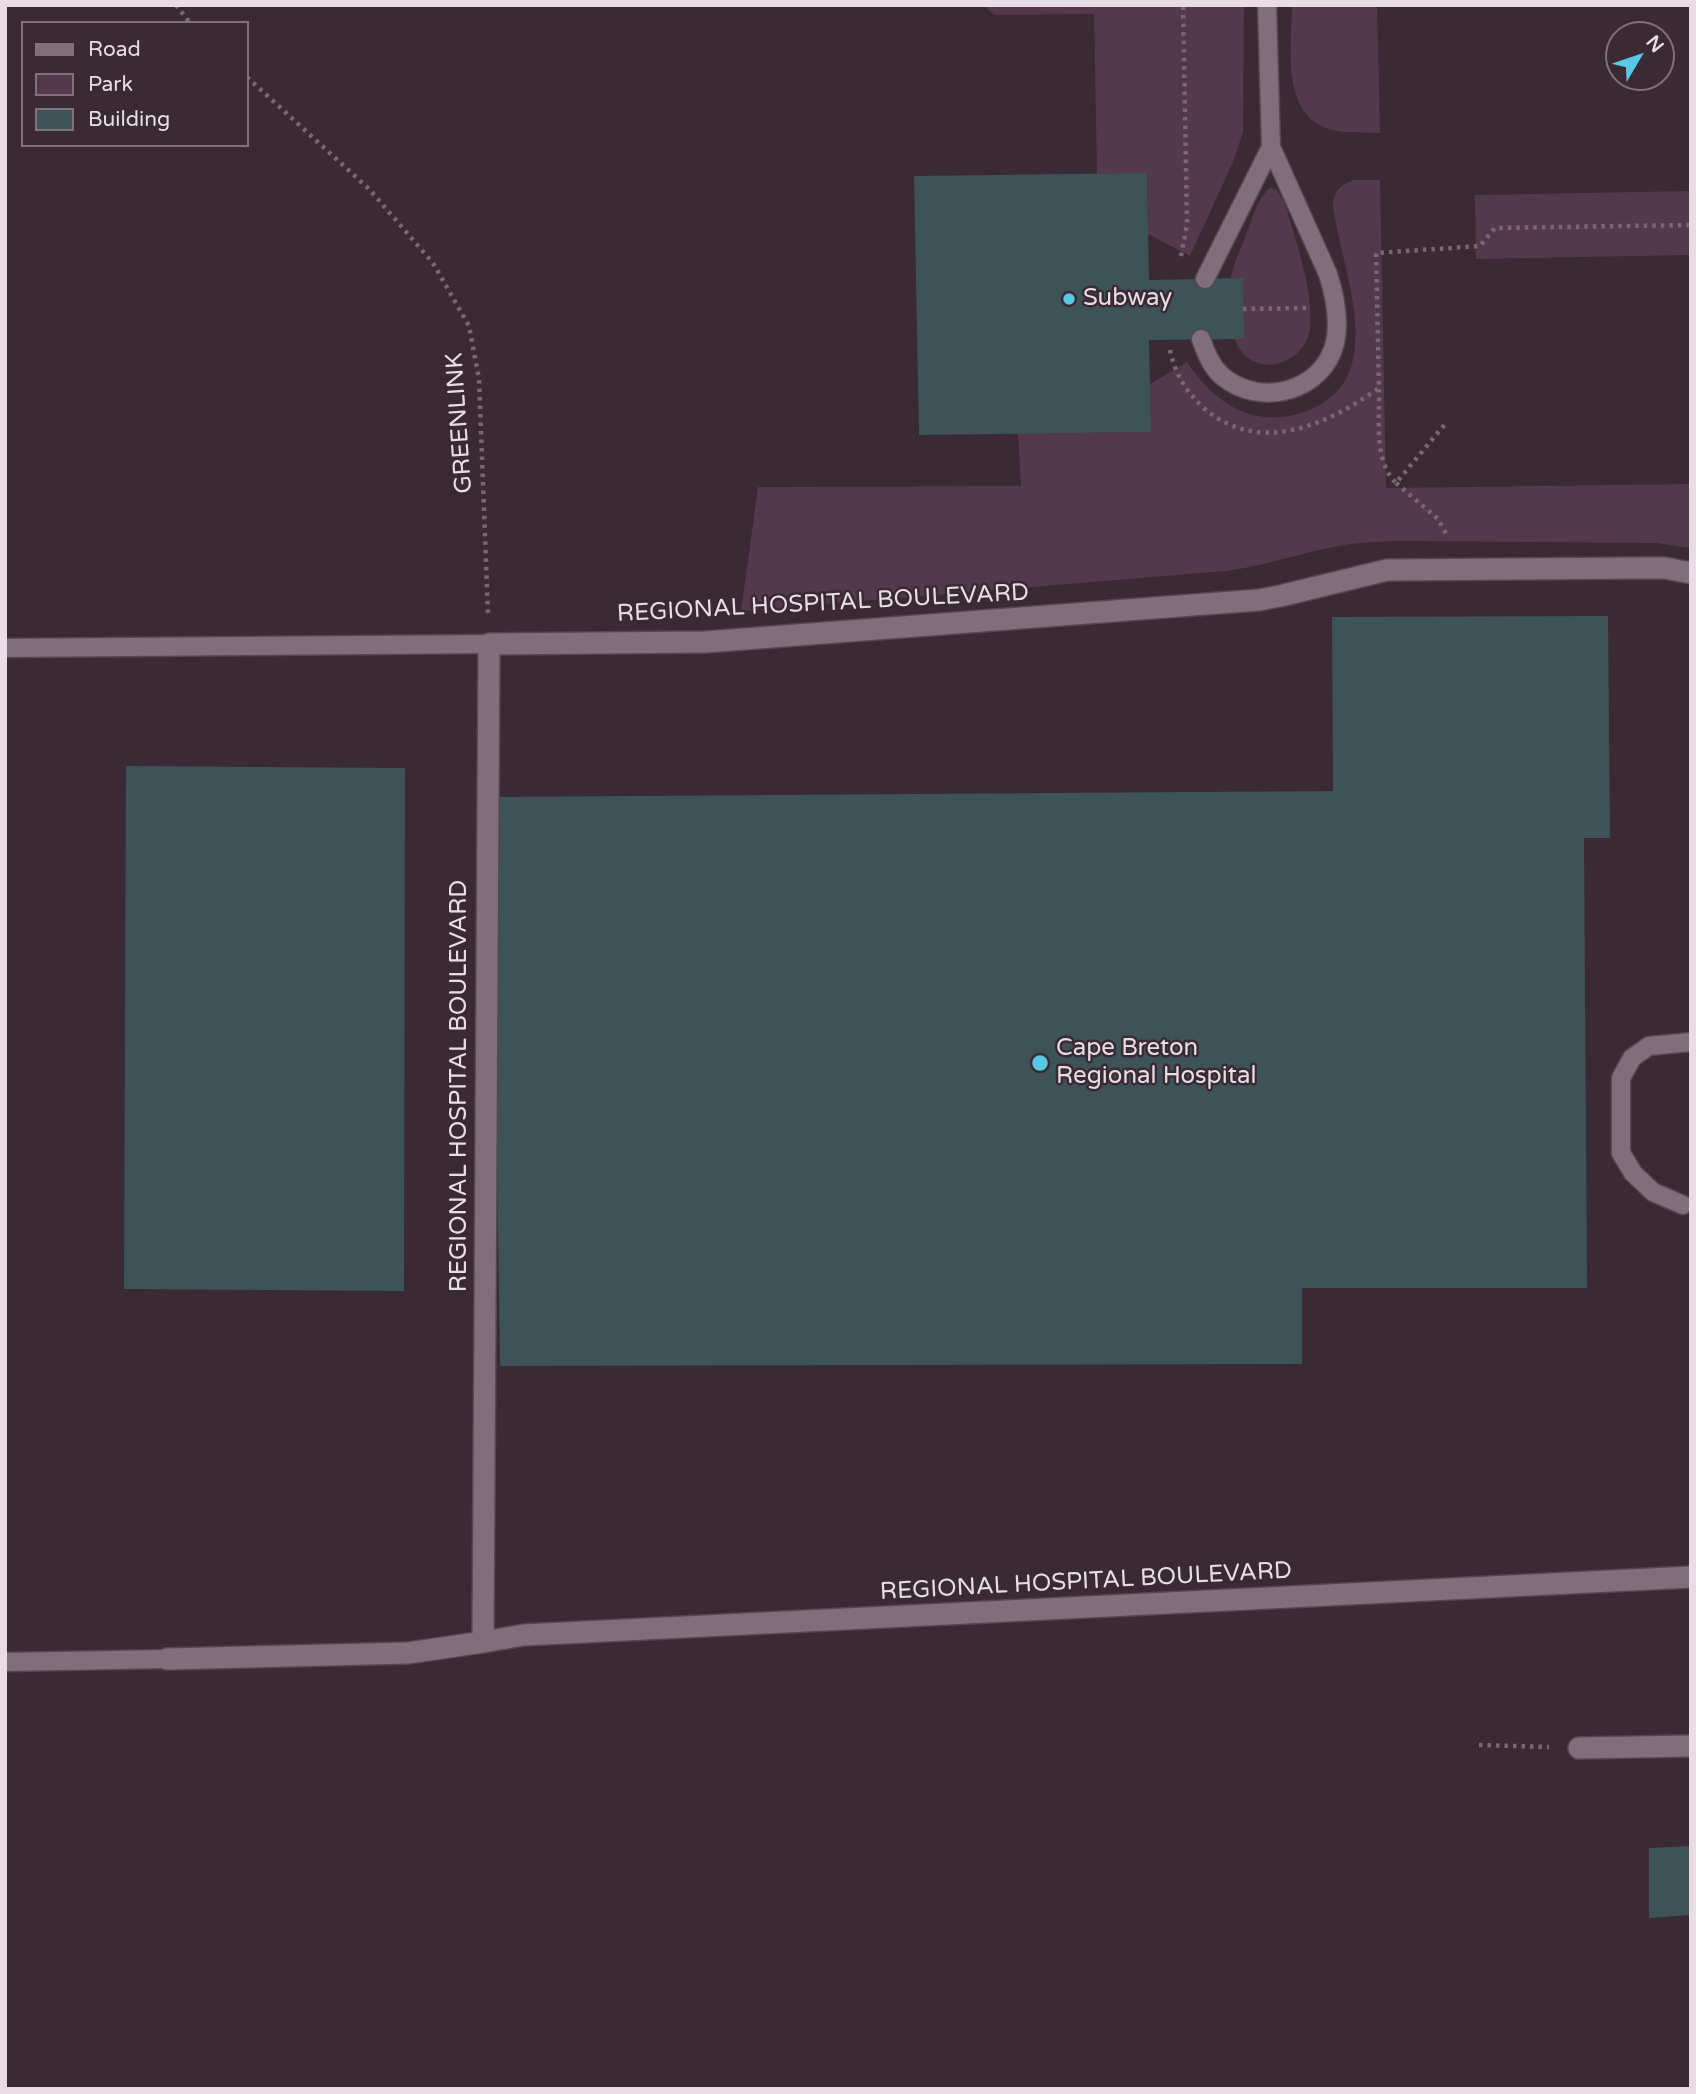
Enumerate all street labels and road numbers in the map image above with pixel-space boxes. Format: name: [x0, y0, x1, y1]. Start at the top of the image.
street label: GREENLINK: [441, 352, 479, 494]
street label: REGIONAL HOSPITAL BOULEVARD: [616, 579, 1030, 629]
street label: REGIONAL HOSPITAL BOULEVARD: [446, 880, 474, 1292]
street label: REGIONAL HOSPITAL BOULEVARD: [879, 1557, 1293, 1607]

